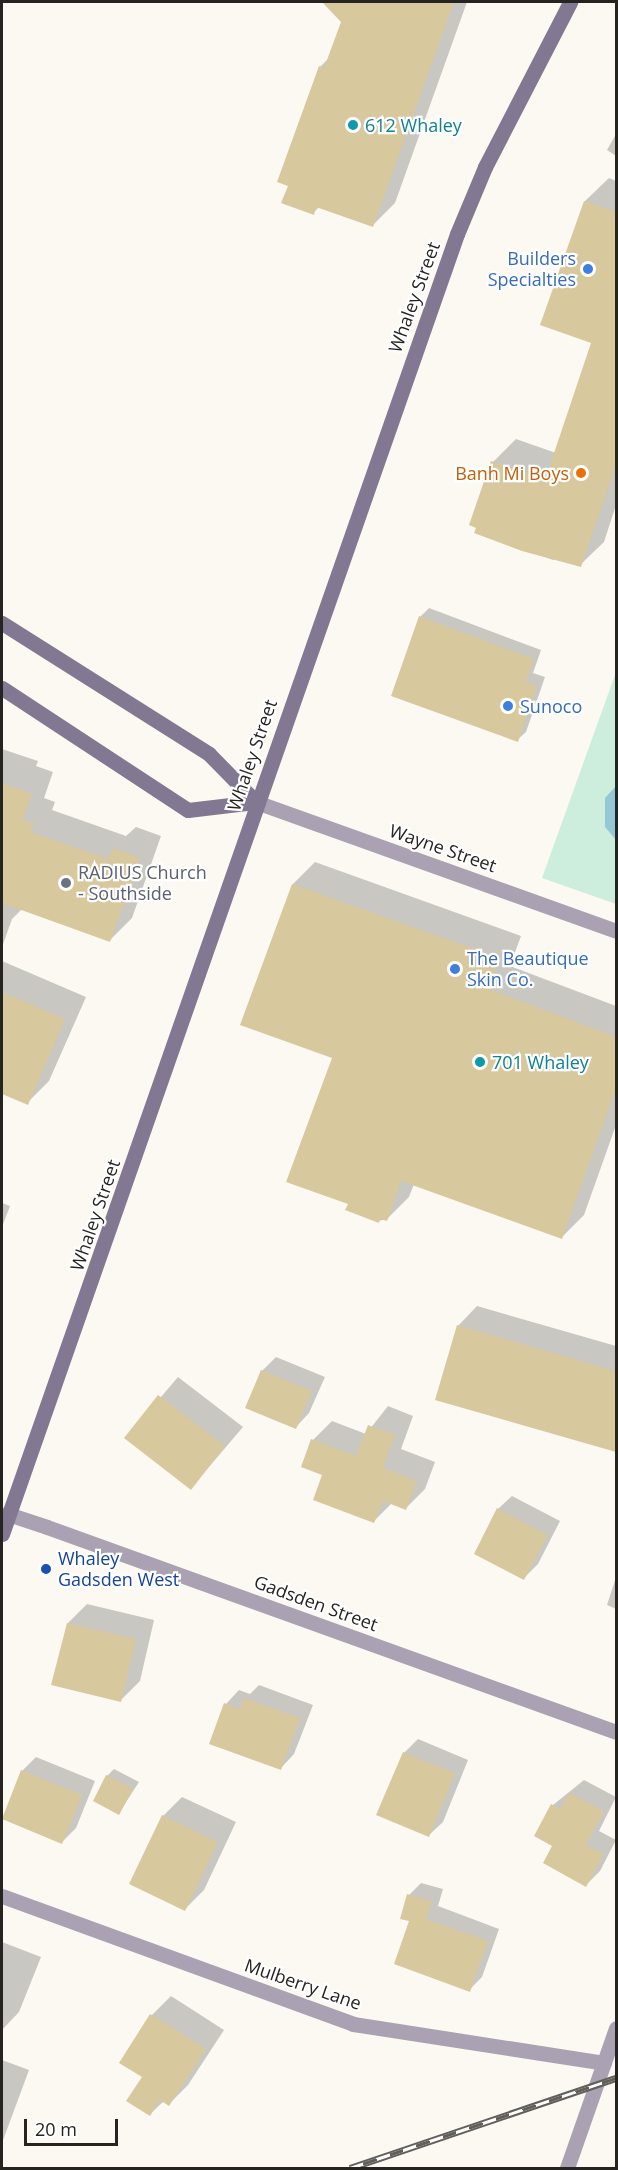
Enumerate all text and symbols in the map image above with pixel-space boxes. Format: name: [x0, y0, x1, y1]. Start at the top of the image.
place label: 612 Whaley: [365, 114, 462, 136]
marker: 612 Whaley: [346, 118, 360, 132]
street label: Whaley Street: [384, 239, 444, 355]
place label: Builders Specialties: [488, 248, 576, 290]
marker: Builders Specialties: [581, 262, 595, 276]
place label: Banh Mi Boys: [455, 462, 569, 484]
marker: Banh Mi Boys: [574, 466, 588, 480]
place label: Sunoco: [520, 695, 582, 717]
street label: Whaley Street: [223, 697, 281, 813]
marker: Sunoco: [501, 699, 515, 713]
street label: Wayne Street: [387, 820, 499, 876]
place label: RADIUS Church - Southside: [78, 862, 207, 904]
marker: RADIUS Church - Southside: [59, 876, 73, 890]
place label: The Beautique Skin Co.: [467, 948, 589, 990]
marker: The Beautique Skin Co.: [448, 962, 462, 976]
place label: 701 Whaley: [492, 1051, 589, 1073]
marker: 701 Whaley: [473, 1055, 487, 1069]
street label: Whaley Street: [66, 1157, 124, 1273]
place label: Whaley Gadsden West: [58, 1548, 179, 1590]
marker: Whaley Gadsden West: [39, 1562, 53, 1576]
street label: Gadsden Street: [251, 1571, 381, 1635]
street label: Mulberry Lane: [242, 1954, 364, 2014]
scale bar: [27, 2107, 122, 2145]
text: 20 m: [35, 2117, 77, 2141]

